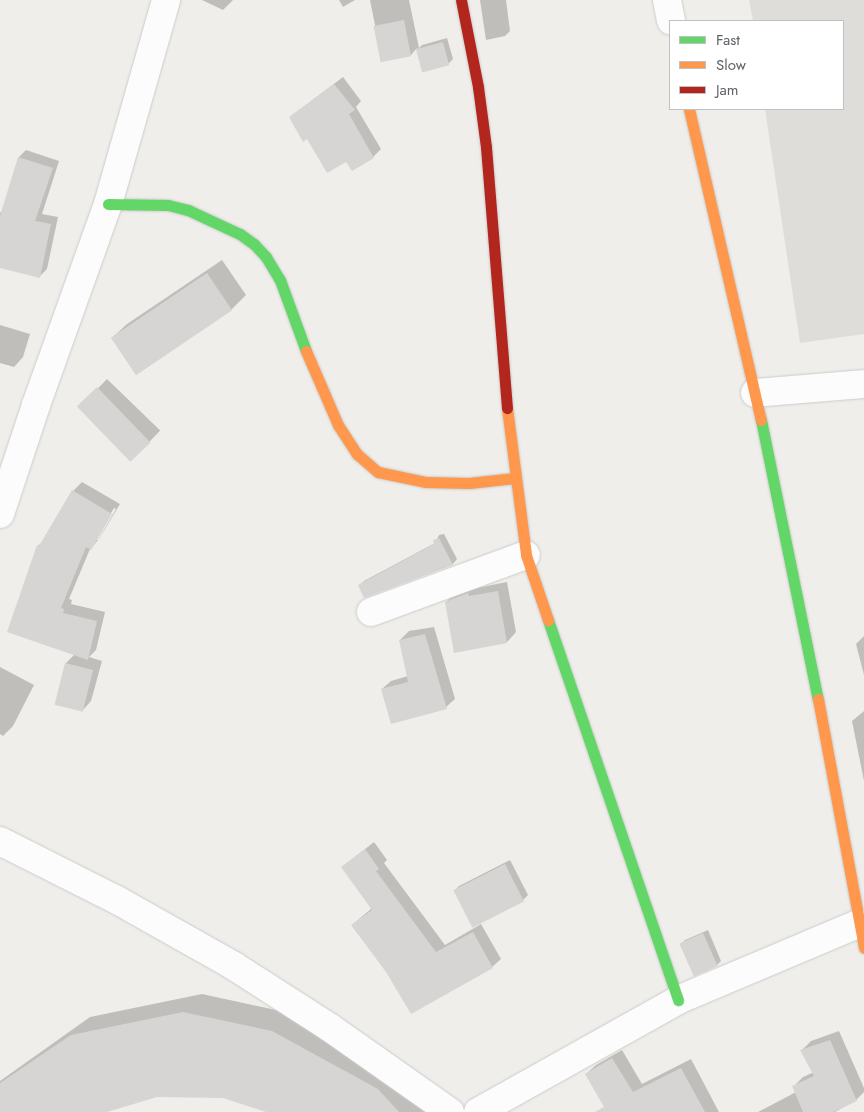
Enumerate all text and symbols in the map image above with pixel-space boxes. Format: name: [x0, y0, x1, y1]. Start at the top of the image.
legend: [669, 20, 844, 110]
text: Fast: [716, 29, 740, 51]
text: Slow: [716, 54, 746, 76]
text: Jam: [716, 79, 739, 101]

